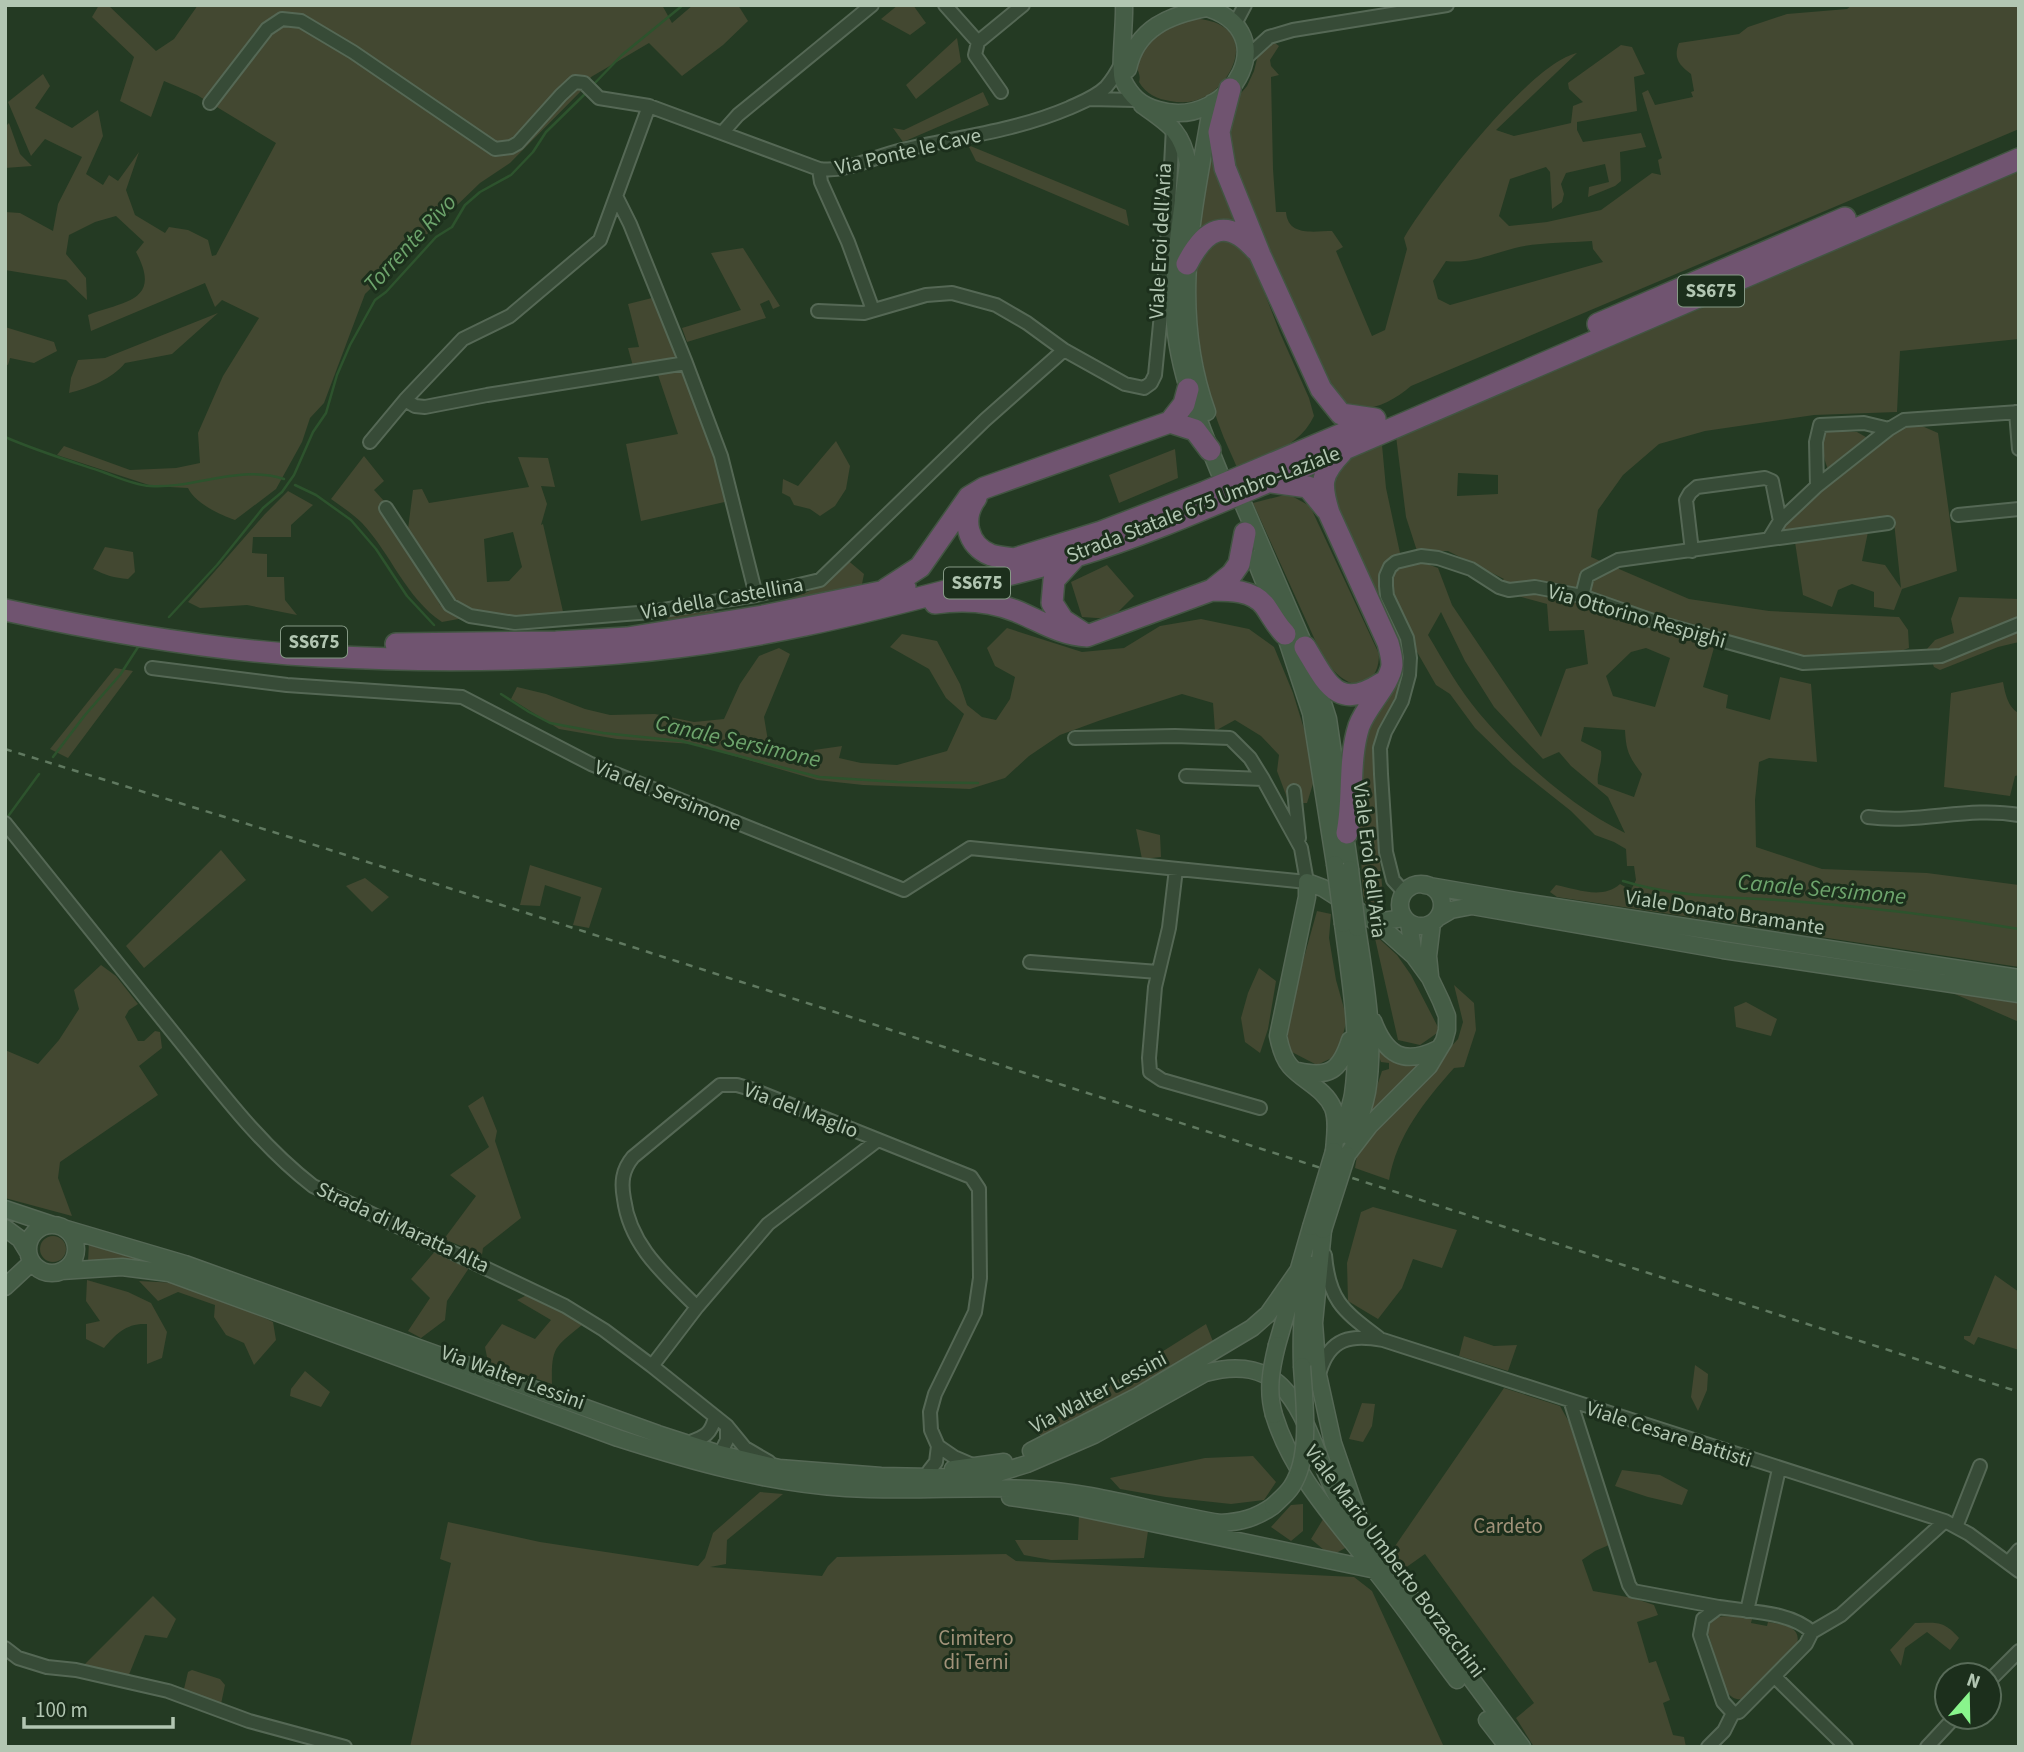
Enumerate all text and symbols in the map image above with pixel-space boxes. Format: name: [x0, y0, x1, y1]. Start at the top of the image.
street label: Via Ponte le Cave: [832, 120, 984, 182]
street label: Viale Eroi dell'Aria: [1141, 162, 1179, 320]
water label: Torrente Rivo: [356, 187, 464, 299]
road number: SS675: [1678, 276, 1744, 306]
street label: Strada Statale 675 Umbro-Laziale: [1062, 438, 1344, 570]
road number: SS675: [944, 568, 1010, 598]
street label: Via della Castellina: [638, 569, 806, 627]
street label: Via Ottorino Respighi: [1544, 576, 1730, 656]
road number: SS675: [281, 626, 347, 657]
water label: Canale Sersimone: [652, 706, 824, 776]
street label: Via del Sersimone: [590, 752, 746, 838]
street label: Viale Eroi dell'Aria: [1346, 780, 1394, 940]
water label: Canale Sersimone: [1736, 865, 1908, 913]
street label: Viale Donato Bramante: [1623, 881, 1827, 943]
street label: Via del Maglio: [739, 1074, 863, 1146]
street label: Strada di Maratta Alta: [312, 1174, 494, 1280]
street label: Via Walter Lessini: [437, 1337, 589, 1417]
street label: Via Walter Lessini: [1024, 1343, 1172, 1441]
street label: Viale Cesare Battisti: [1582, 1393, 1756, 1475]
street label: Viale Mario Umberto Borzacchini: [1297, 1438, 1493, 1684]
park label: Cardeto: [1473, 1511, 1543, 1541]
park label: Cimitero di Terni: [938, 1623, 1014, 1677]
north arrow: [1933, 1661, 2003, 1731]
text: N: [1963, 1667, 1984, 1696]
scale bar: [24, 1686, 173, 1730]
text: 100 m: [35, 1695, 88, 1725]

